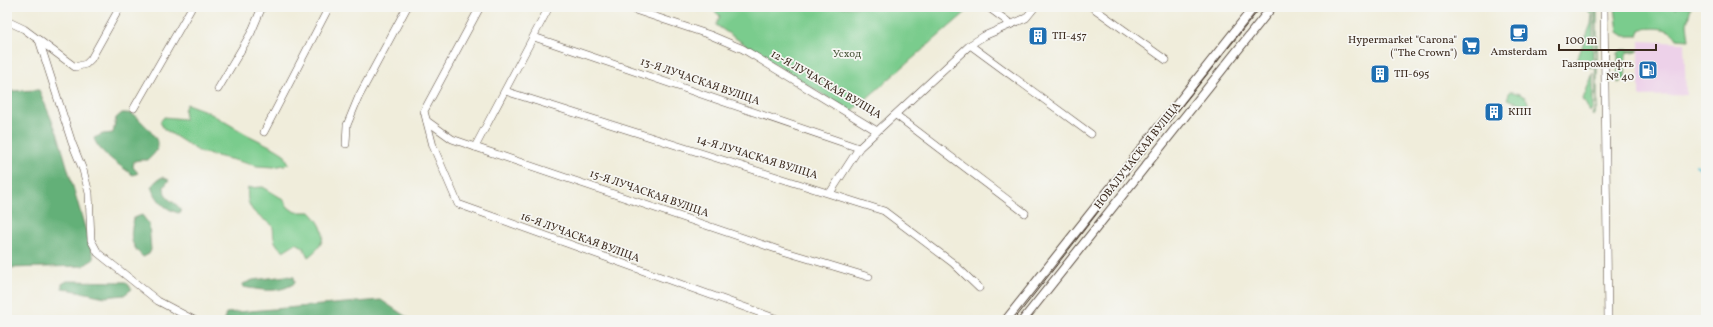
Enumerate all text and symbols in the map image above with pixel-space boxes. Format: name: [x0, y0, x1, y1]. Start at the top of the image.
cafe icon: Amsterdam: [1508, 22, 1530, 44]
building icon: ТП-457: [1027, 25, 1049, 47]
scale bar: [1559, 26, 1656, 52]
place label: ТП-457: [1052, 29, 1087, 44]
place label: Hypermarket "Carona" ("The Crown"): [1348, 33, 1457, 61]
text: 100 m: [1565, 33, 1598, 49]
supermarket icon: Hypermarket "Carona" ("The Crown"): [1460, 35, 1482, 57]
place label: Amsterdam: [1490, 45, 1548, 60]
street label: 12-Я ЛУЧАСКАЯ ВУЛІЦА: [768, 47, 885, 123]
park label: Усход: [833, 47, 862, 62]
street label: 13-Я ЛУЧАСКАЯ ВУЛІЦА: [638, 54, 762, 110]
place label: Газпромнефть № 40: [1562, 57, 1634, 85]
fuel station icon: Газпромнефть № 40: [1637, 59, 1659, 81]
building icon: ТП-695: [1369, 63, 1391, 85]
place label: ТП-695: [1394, 67, 1429, 82]
street label: НОВАЛУЧАСКАЯ ВУЛІЦА: [1091, 99, 1185, 213]
building icon: КПП: [1483, 101, 1505, 123]
place label: КПП: [1508, 105, 1532, 120]
street label: 14-Я ЛУЧАСКАЯ ВУЛІЦА: [694, 132, 820, 184]
street label: 15-Я ЛУЧАСКАЯ ВУЛІЦА: [587, 166, 711, 222]
street label: 16-Я ЛУЧАСКАЯ ВУЛІЦА: [518, 209, 642, 267]

